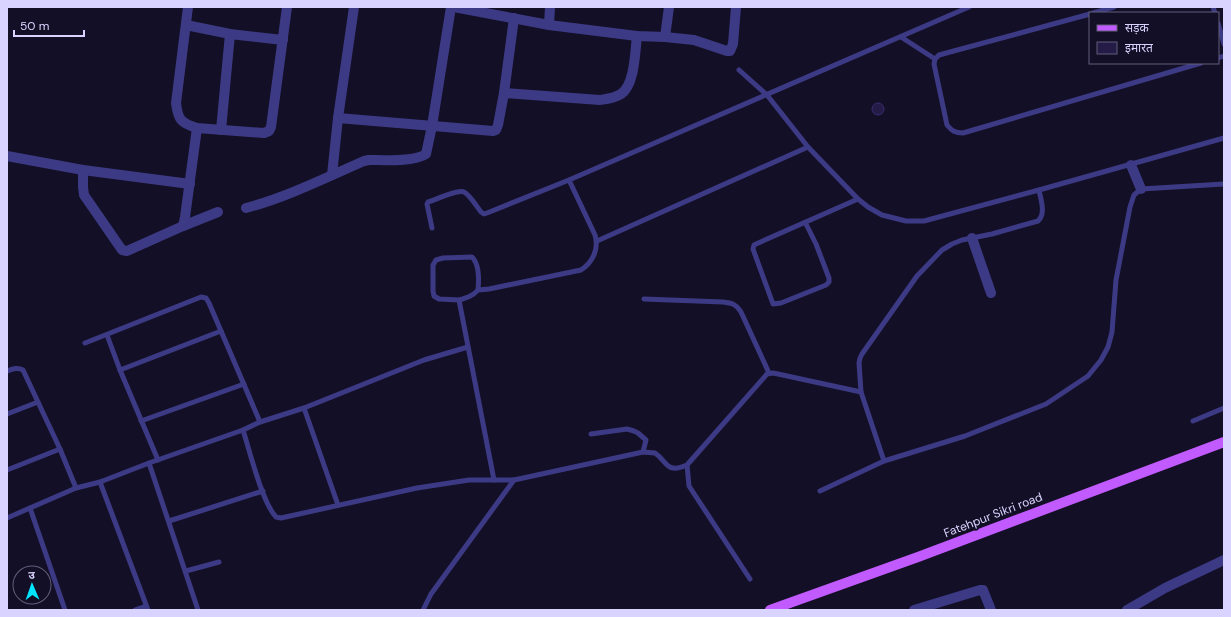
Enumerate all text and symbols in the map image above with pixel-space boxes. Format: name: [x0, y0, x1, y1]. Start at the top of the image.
scale bar: [14, 12, 84, 38]
legend: [1089, 12, 1219, 64]
text: 50 m: [20, 18, 49, 34]
text: सड़क: [1125, 20, 1150, 36]
text: इमारत: [1125, 40, 1154, 56]
street label: Fatehpur Sikri road: [941, 489, 1045, 541]
north arrow: [12, 565, 52, 605]
text: उ: [28, 568, 36, 582]

